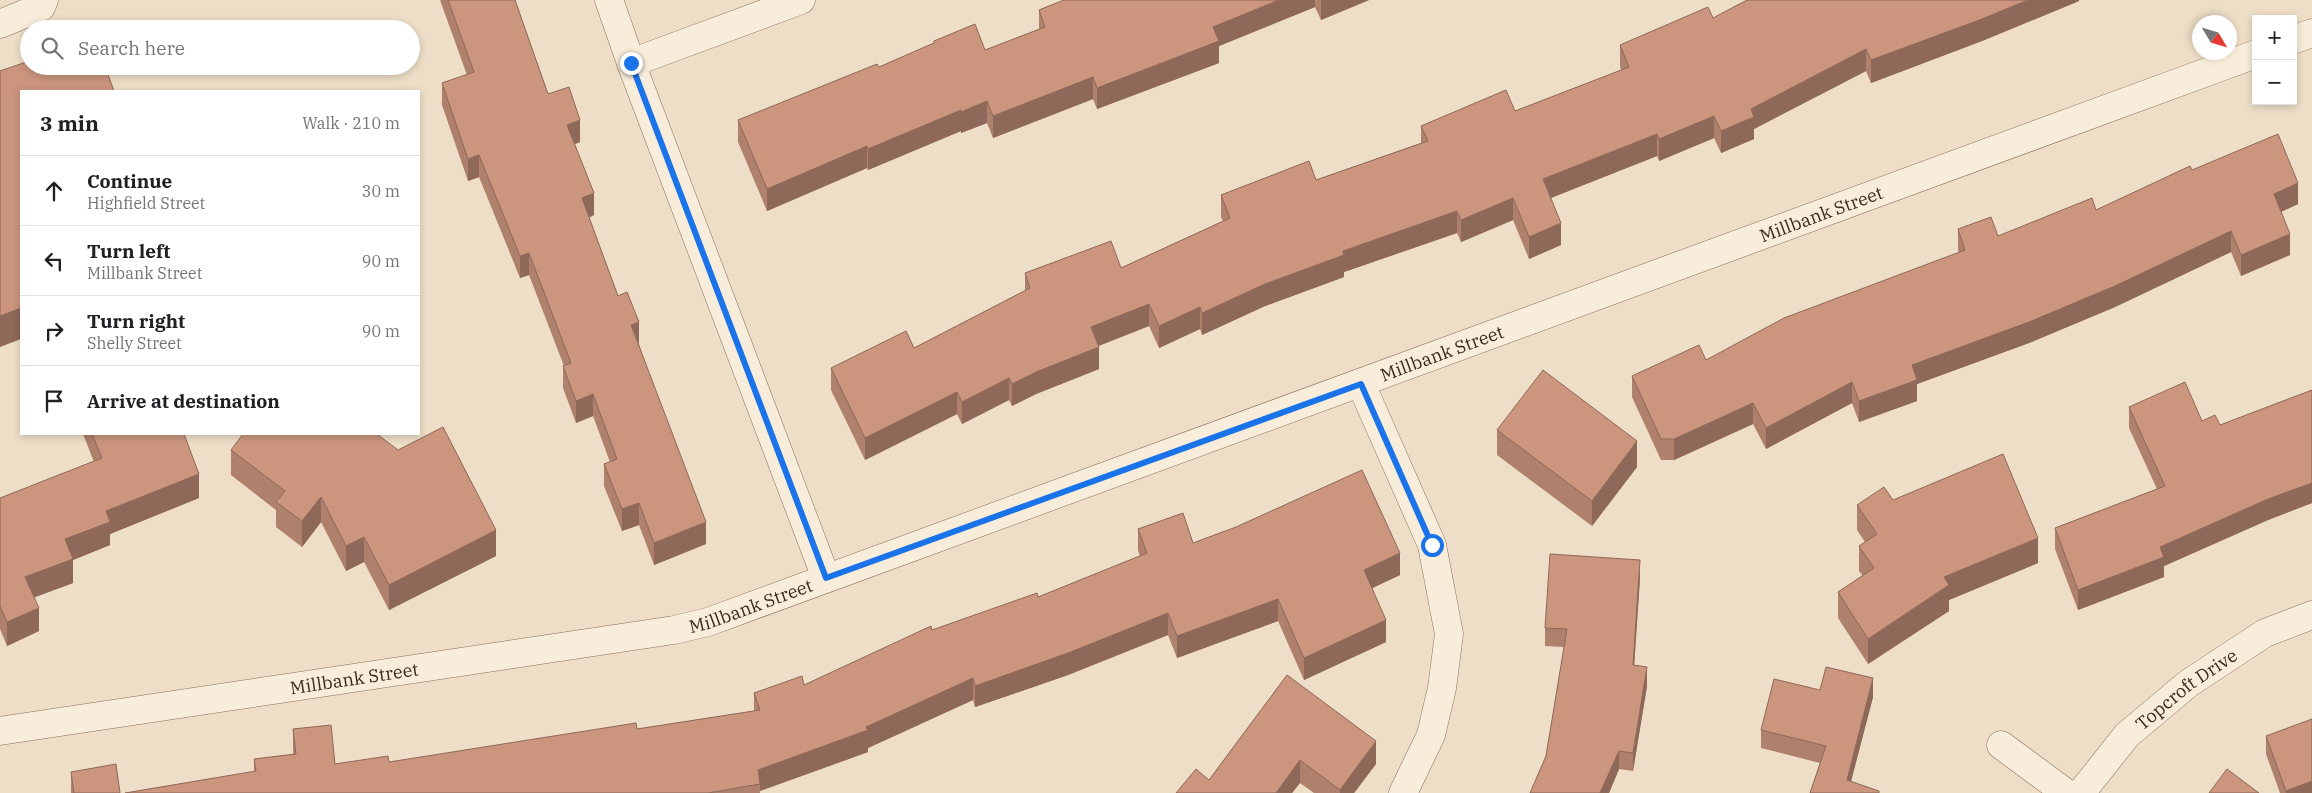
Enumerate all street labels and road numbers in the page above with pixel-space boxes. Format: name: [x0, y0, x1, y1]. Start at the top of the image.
street label: Millbank Street: [1756, 180, 1886, 247]
street label: Millbank Street: [1377, 320, 1507, 386]
street label: Millbank Street: [687, 573, 816, 638]
street label: Topcroft Drive: [2130, 643, 2241, 735]
street label: Millbank Street: [288, 657, 420, 699]

